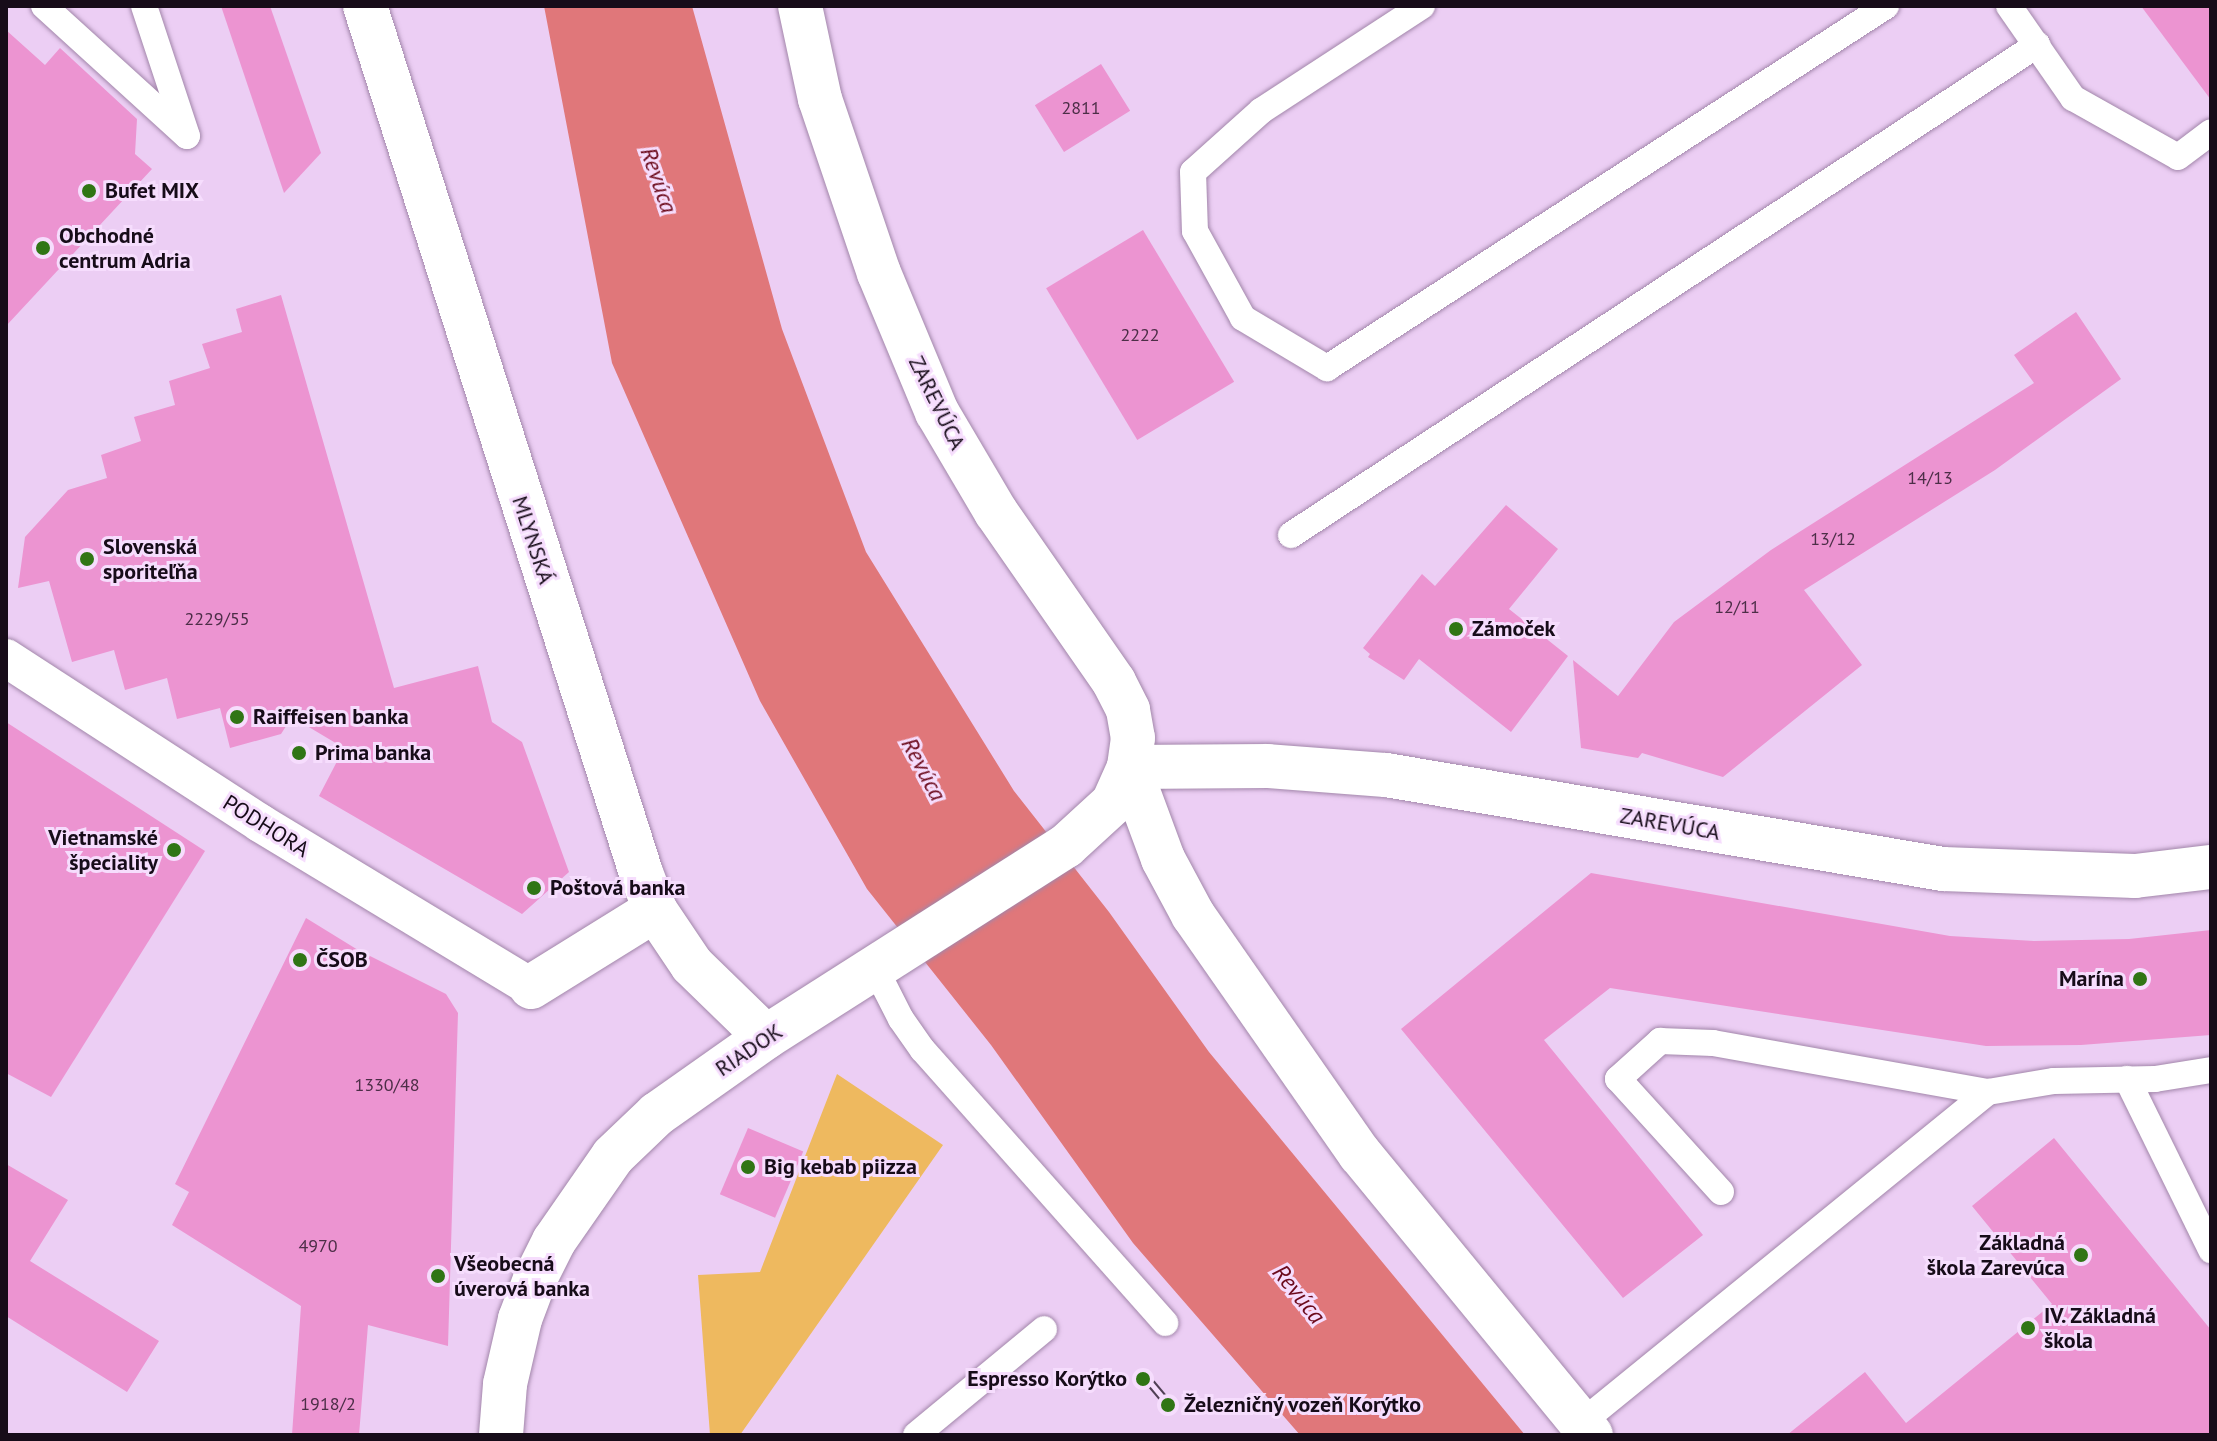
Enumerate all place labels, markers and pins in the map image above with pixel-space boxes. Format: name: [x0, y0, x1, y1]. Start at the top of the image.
place label: Bufet MIX: [105, 178, 199, 204]
marker: Bufet MIX: [80, 182, 98, 200]
place label: Obchodné centrum Adria: [59, 222, 192, 274]
marker: Obchodné centrum Adria: [34, 239, 52, 257]
place label: Slovenská sporiteľňa: [103, 533, 198, 584]
marker: Slovenská sporiteľňa: [78, 550, 96, 568]
place label: Zámoček: [1472, 616, 1555, 642]
marker: Zámoček: [1447, 620, 1465, 638]
place label: Raiffeisen banka: [253, 704, 409, 730]
marker: Raiffeisen banka: [228, 708, 246, 726]
place label: Prima banka: [315, 740, 431, 766]
marker: Prima banka: [290, 744, 308, 762]
place label: Vietnamské špeciality: [48, 824, 158, 876]
marker: Vietnamské špeciality: [165, 841, 183, 859]
place label: Poštová banka: [550, 875, 685, 901]
marker: Poštová banka: [525, 879, 543, 897]
place label: ČSOB: [316, 947, 368, 973]
marker: ČSOB: [291, 951, 309, 969]
place label: Marína: [2059, 966, 2124, 992]
marker: Marína: [2131, 970, 2149, 988]
place label: Big kebab piizza: [764, 1154, 917, 1180]
marker: Big kebab piizza: [739, 1158, 757, 1176]
place label: Základná škola Zarevúca: [1927, 1229, 2065, 1280]
marker: Základná škola Zarevúca: [2072, 1246, 2090, 1264]
place label: Všeobecná úverová banka: [454, 1250, 590, 1302]
marker: Všeobecná úverová banka: [429, 1267, 447, 1285]
place label: IV. Základná škola: [2044, 1302, 2158, 1354]
marker: IV. Základná škola: [2019, 1319, 2037, 1337]
place label: Espresso Korýtko: [967, 1366, 1127, 1392]
marker: Espresso Korýtko: [1134, 1370, 1152, 1388]
place label: Železničný vozeň Korýtko: [1184, 1392, 1422, 1418]
marker: Železničný vozeň Korýtko: [1159, 1396, 1177, 1414]

